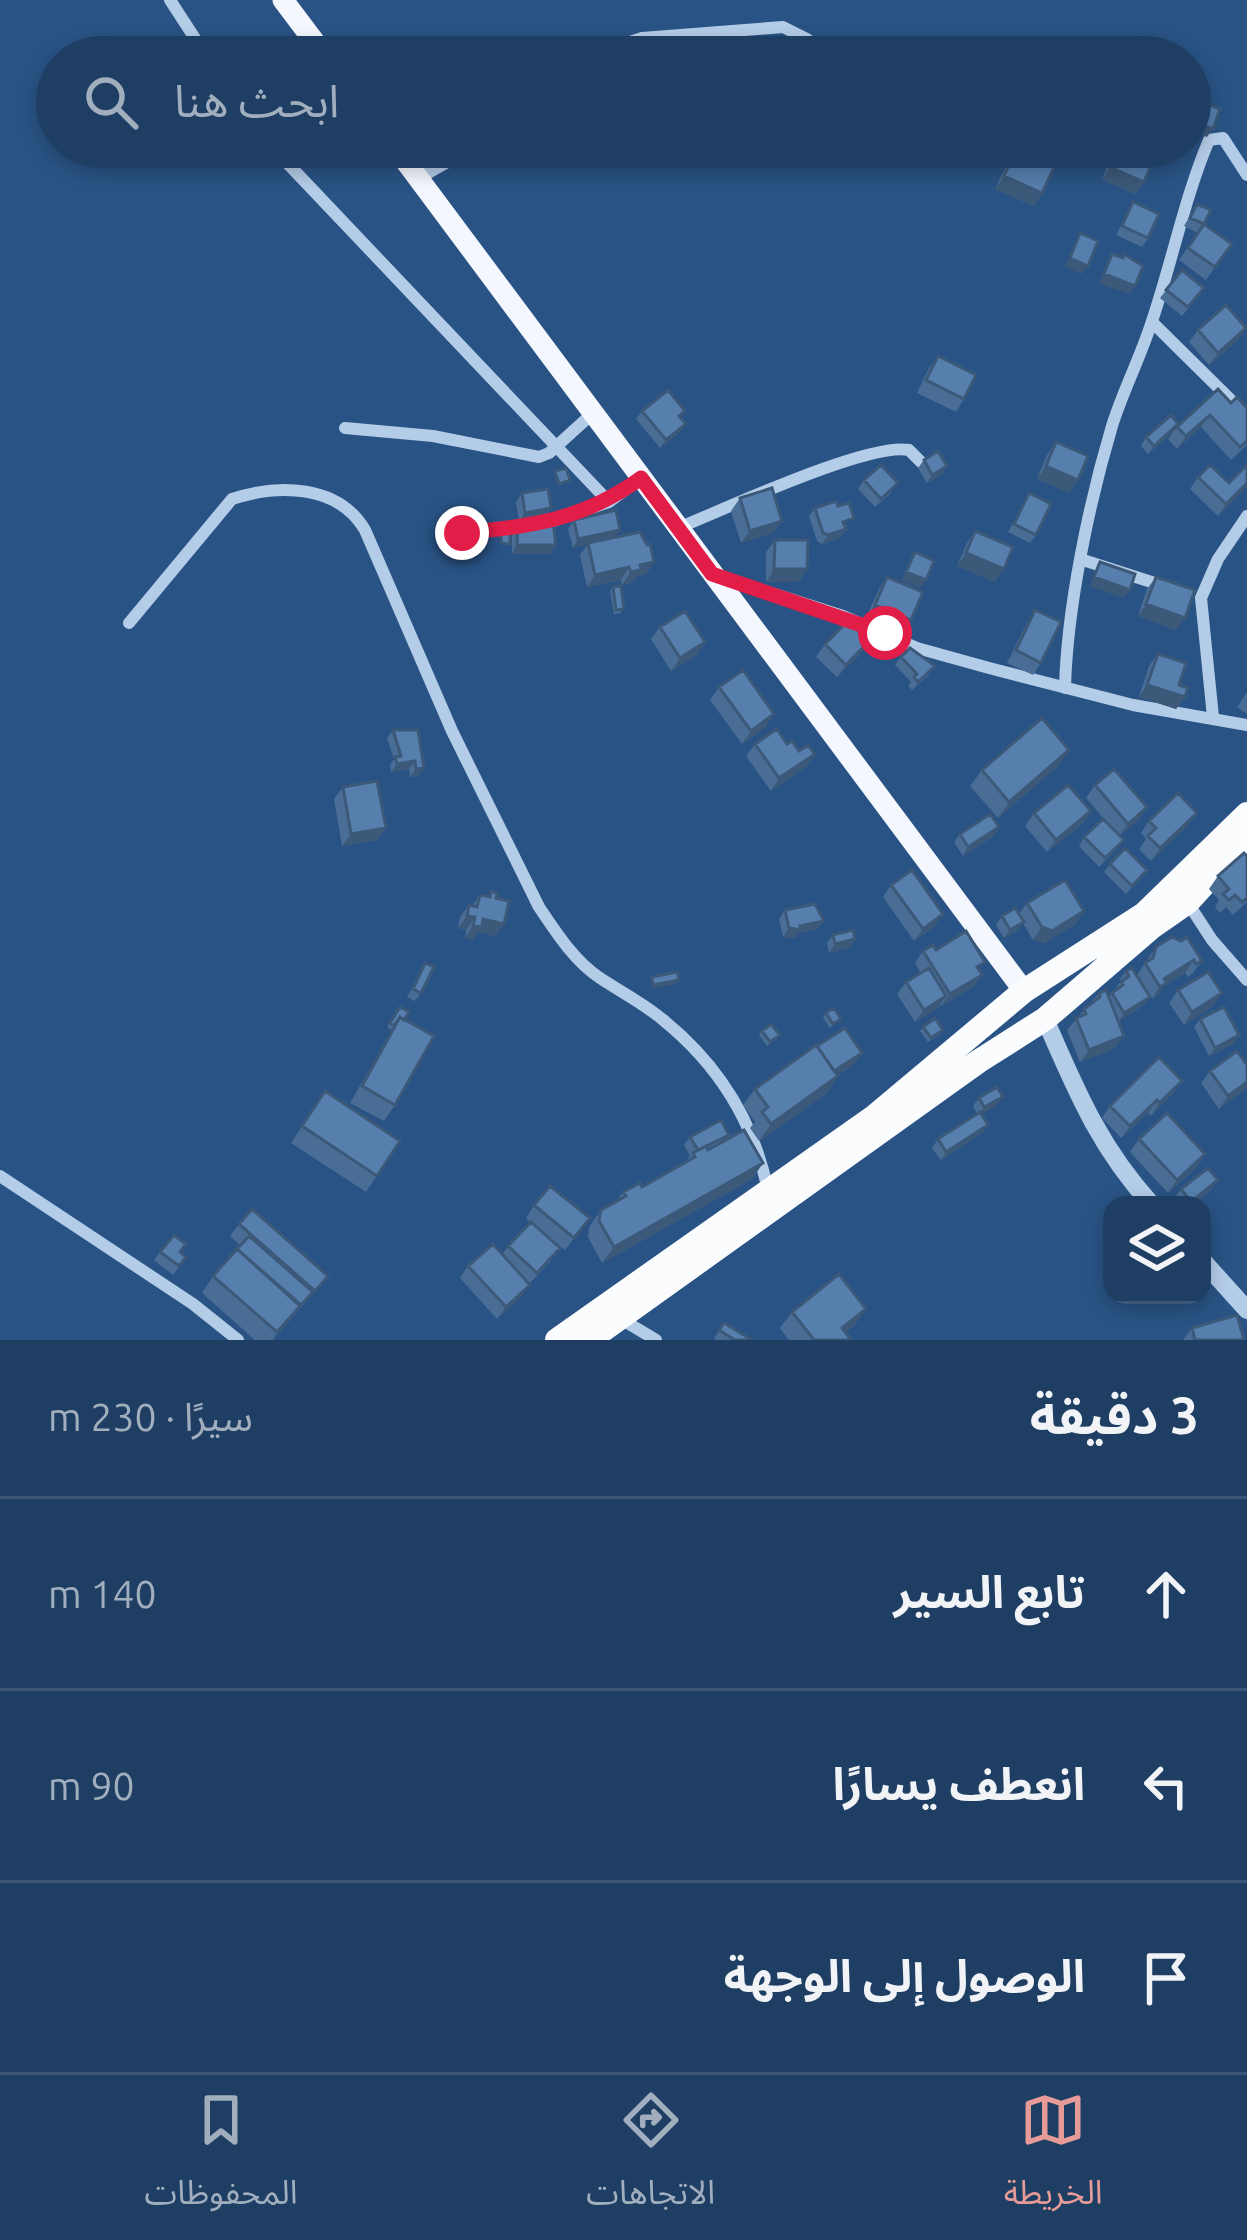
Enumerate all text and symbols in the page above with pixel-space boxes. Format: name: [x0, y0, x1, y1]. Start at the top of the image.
search box: [36, 36, 1211, 168]
icon: search: [78, 69, 144, 135]
text: ابحث هنا: [174, 75, 339, 126]
route end: [435, 506, 489, 560]
route start: [858, 606, 912, 660]
map controls: [1103, 1196, 1211, 1304]
button: layers: [1103, 1196, 1211, 1304]
text: 3 دقيقة: [1030, 1386, 1199, 1444]
text: سيرًا · 230 m: [48, 1395, 253, 1438]
icon: ahead: [1133, 1561, 1199, 1627]
text: تابع السير: [894, 1566, 1085, 1617]
text: 140 m: [48, 1572, 157, 1615]
icon: left: [1133, 1753, 1199, 1819]
text: انعطف يسارًا: [833, 1758, 1085, 1809]
text: 90 m: [48, 1764, 135, 1807]
icon: arrive: [1133, 1945, 1199, 2011]
text: الوصول إلى الوجهة: [724, 1950, 1085, 2001]
tab: المحفوظات: [144, 2087, 298, 2228]
tab: الاتجاهات: [586, 2087, 715, 2228]
tab: الخريطة: [1004, 2087, 1103, 2228]

